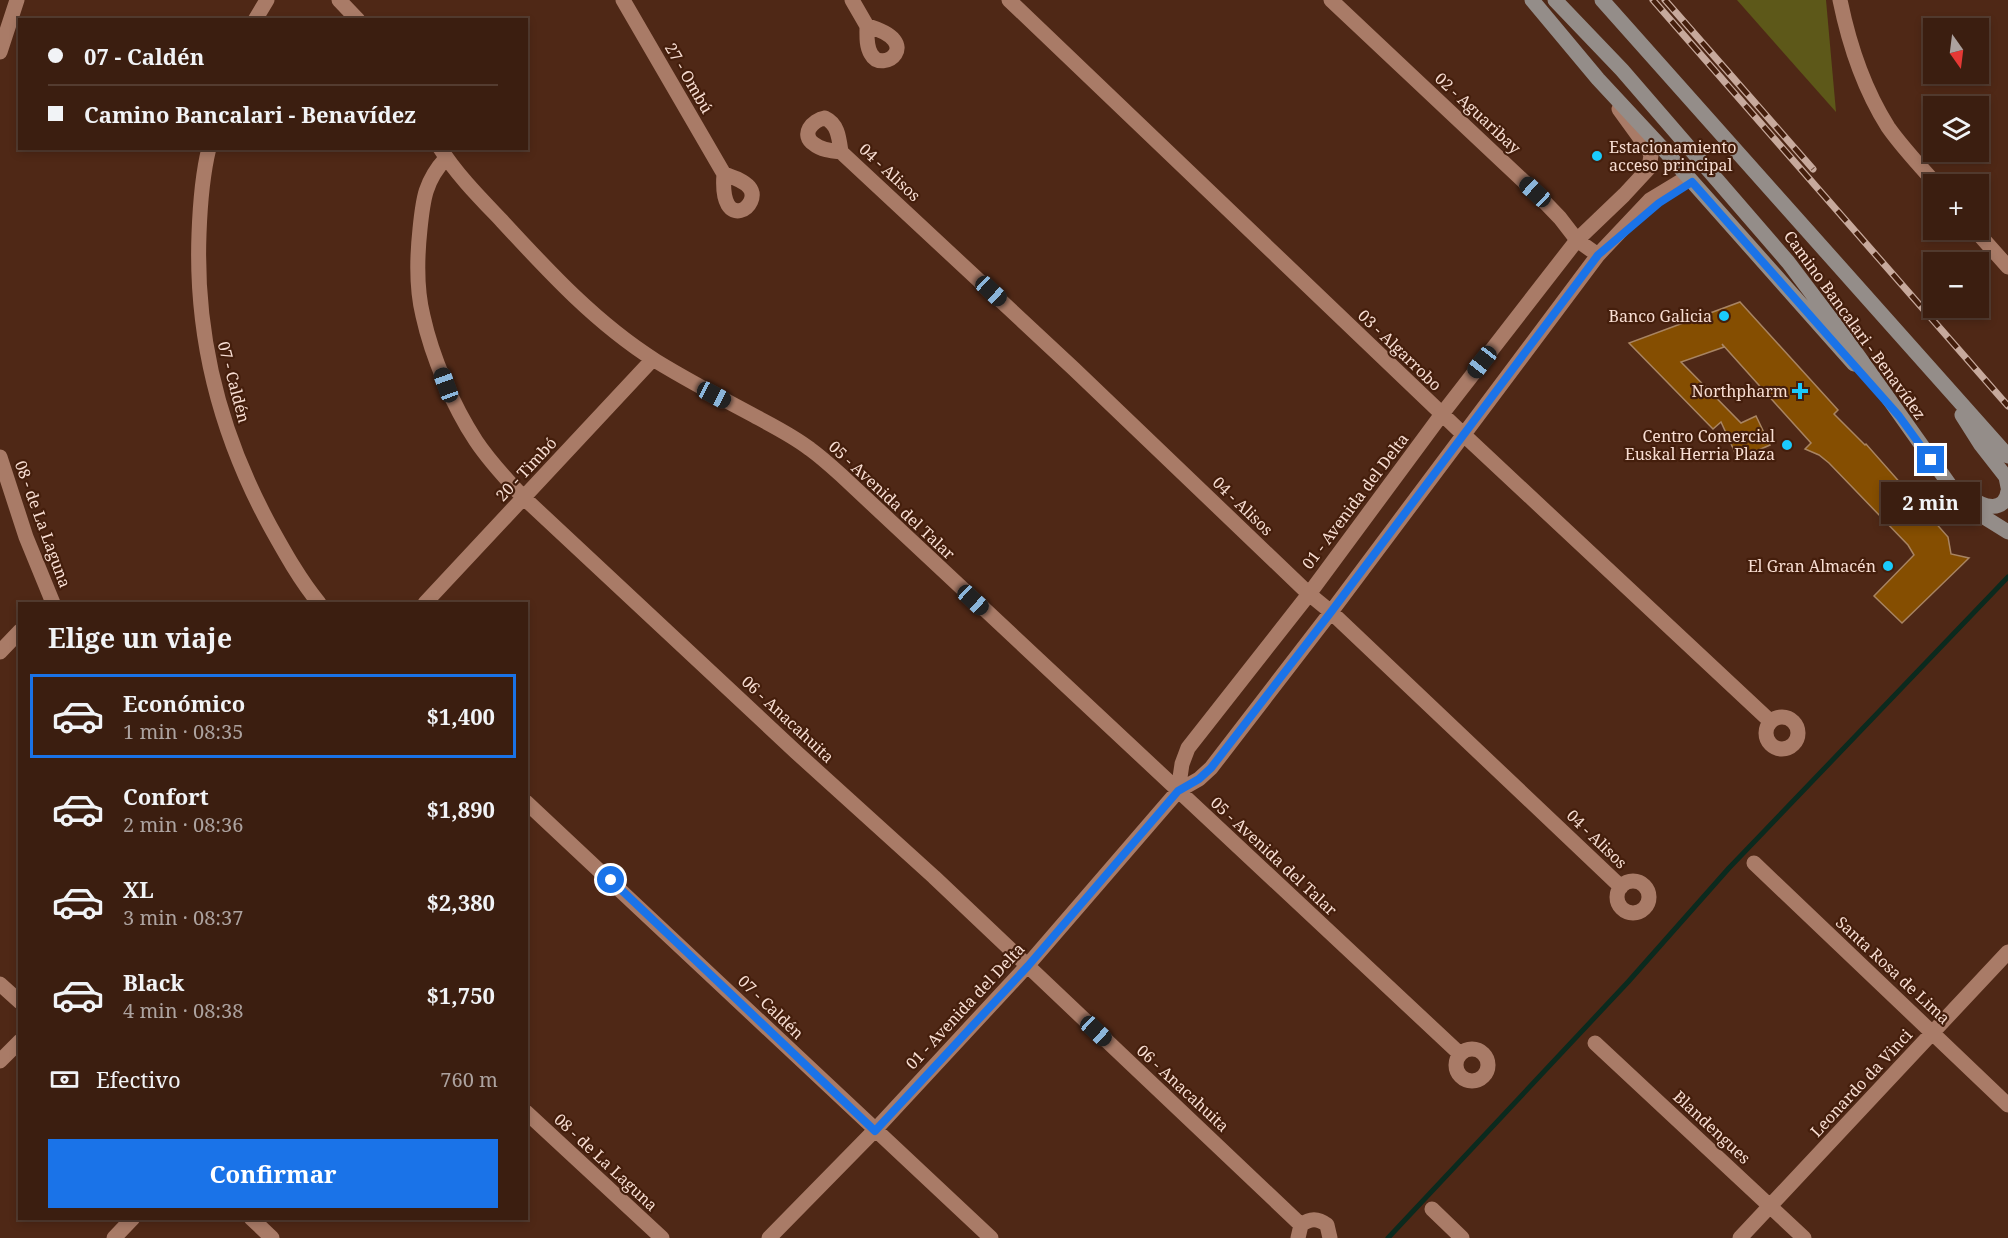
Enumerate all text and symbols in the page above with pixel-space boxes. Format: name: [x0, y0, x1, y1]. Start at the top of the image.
north arrow: [1923, 18, 1989, 84]
map controls: [1923, 18, 1989, 318]
street label: 27 - Ombú: [660, 39, 718, 117]
text: 07 - Caldén: [84, 41, 204, 71]
street label: 02 - Aguaribay: [1430, 67, 1526, 159]
button: layers: [1923, 96, 1989, 162]
text: Camino Bancalari - Benavídez: [84, 99, 416, 129]
place label: Estacionamiento acceso principal: [1609, 136, 1736, 176]
street label: 04 - Alisos: [855, 138, 925, 206]
marker: Estacionamiento acceso principal: [1590, 149, 1604, 163]
car: [1516, 173, 1554, 211]
button: +: [1923, 174, 1989, 240]
street label: Camino Bancalari - Benavídez: [1779, 226, 1931, 424]
button: −: [1923, 252, 1989, 318]
car: [972, 272, 1010, 310]
street label: 03 - Algarrobo: [1353, 304, 1447, 396]
place label: Banco Galicia: [1608, 305, 1712, 327]
marker: Banco Galicia: [1717, 309, 1731, 323]
street label: 07 - Caldén: [213, 339, 255, 425]
car: [1464, 342, 1500, 382]
car: [431, 365, 461, 405]
car: [694, 379, 734, 411]
place label: Northpharm: [1692, 380, 1788, 402]
marker: Northpharm: [1793, 384, 1807, 398]
place label: Centro Comercial Euskal Herria Plaza: [1625, 425, 1775, 465]
street label: 01 - Avenida del Delta: [1297, 428, 1413, 574]
street label: 20 - Timbó: [491, 432, 561, 506]
street label: 05 - Avenida del Talar: [824, 436, 960, 565]
marker: Centro Comercial Euskal Herria Plaza: [1780, 438, 1794, 452]
route end: [1917, 446, 1944, 473]
street label: 08 - de La Laguna: [10, 457, 76, 591]
street label: 04 - Alisos: [1208, 472, 1278, 540]
callout: 2 min: [1882, 481, 1980, 523]
text: 2 min: [1902, 489, 1959, 516]
place label: El Gran Almacén: [1748, 555, 1876, 577]
marker: El Gran Almacén: [1881, 559, 1895, 573]
car: [954, 581, 992, 619]
text: Elige un viaje: [48, 619, 232, 656]
street label: 06 - Anacahuita: [737, 670, 839, 768]
text: Económico: [123, 688, 245, 718]
icon: car: [51, 689, 105, 743]
text: $1,400: [426, 701, 495, 731]
text: 1 min · 08:35: [123, 718, 243, 745]
text: Confort: [123, 781, 209, 811]
icon: car: [51, 782, 105, 836]
street label: 05 - Avenida del Talar: [1206, 792, 1342, 921]
text: $1,890: [426, 794, 495, 824]
street label: 04 - Alisos: [1562, 805, 1632, 873]
text: 2 min · 08:36: [123, 811, 243, 838]
route start: [597, 866, 624, 893]
text: XL: [123, 874, 154, 904]
icon: car: [51, 875, 105, 929]
text: $2,380: [426, 887, 495, 917]
text: 3 min · 08:37: [123, 904, 243, 931]
street label: Santa Rosa de Lima: [1831, 911, 1955, 1029]
street label: 01 - Avenida del Delta: [901, 938, 1029, 1074]
text: Black: [123, 967, 184, 997]
icon: car: [51, 968, 105, 1022]
street label: 07 - Caldén: [733, 970, 809, 1044]
text: $1,750: [426, 980, 495, 1010]
text: 4 min · 08:38: [123, 997, 243, 1024]
car: [1077, 1012, 1115, 1050]
street label: Leonardo da Vinci: [1805, 1024, 1917, 1142]
street label: 06 - Anacahuita: [1132, 1039, 1234, 1137]
icon: cash: [48, 1063, 81, 1096]
text: Efectivo: [96, 1064, 181, 1094]
text: 760 m: [440, 1066, 498, 1093]
street label: Blandengues: [1669, 1086, 1755, 1168]
street label: 08 - de La Laguna: [550, 1108, 662, 1216]
button: Confirmar: [48, 1139, 498, 1208]

